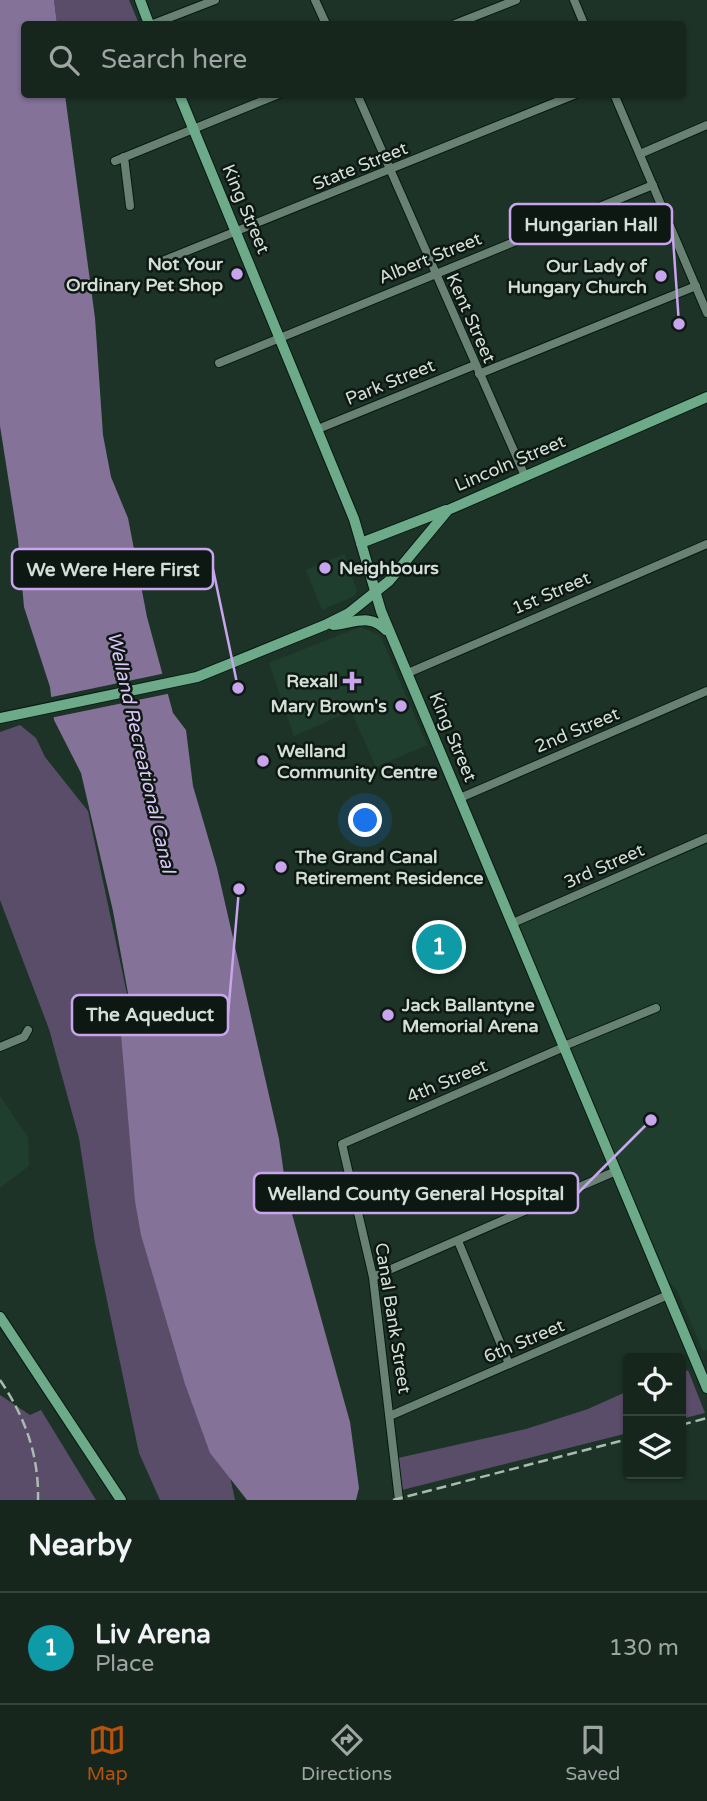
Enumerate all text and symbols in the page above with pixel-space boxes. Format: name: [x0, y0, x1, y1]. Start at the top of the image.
search box: [21, 21, 686, 98]
icon: search: [45, 41, 83, 79]
text: Search here: [101, 44, 247, 75]
street label: State Street: [309, 137, 411, 195]
street label: King Street: [217, 161, 275, 257]
callout: Hungarian Hall: [510, 204, 672, 244]
text: Hungarian Hall: [524, 214, 658, 237]
street label: Albert Street: [375, 227, 485, 289]
place label: Not Your Ordinary Pet Shop: [66, 253, 224, 296]
place label: Our Lady of Hungary Church: [507, 255, 648, 298]
marker: Not Your Ordinary Pet Shop: [229, 266, 245, 282]
marker: Our Lady of Hungary Church: [653, 268, 669, 284]
street label: Kent Street: [441, 270, 501, 366]
street label: Park Street: [342, 354, 438, 410]
street label: Lincoln Street: [451, 430, 569, 496]
callout: We Were Here First: [12, 549, 213, 589]
place label: Neighbours: [339, 557, 439, 579]
text: We Were Here First: [26, 559, 200, 581]
marker: Neighbours: [317, 560, 333, 576]
street label: 1st Street: [509, 567, 594, 619]
water label: Welland Recreational Canal: [103, 630, 180, 877]
place label: Rexall: [286, 670, 338, 692]
marker: Rexall: [344, 673, 360, 689]
street label: King Street: [424, 689, 482, 785]
place label: Mary Brown's: [271, 695, 387, 717]
marker: Mary Brown's: [393, 698, 409, 714]
street label: 2nd Street: [531, 702, 623, 758]
place label: Welland Community Centre: [277, 740, 438, 783]
marker: Welland Community Centre: [255, 753, 271, 769]
your location: [348, 803, 382, 837]
street label: 3rd Street: [561, 839, 648, 893]
place label: The Grand Canal Retirement Residence: [294, 846, 484, 889]
marker: The Grand Canal Retirement Residence: [273, 859, 289, 875]
pin: 1: [416, 921, 462, 973]
place label: Jack Ballantyne Memorial Arena: [401, 994, 539, 1037]
callout: The Aqueduct: [72, 995, 228, 1035]
text: The Aqueduct: [85, 1004, 215, 1027]
marker: Jack Ballantyne Memorial Arena: [380, 1007, 396, 1023]
street label: 4th Street: [403, 1054, 491, 1108]
callout: Welland County General Hospital: [254, 1173, 578, 1213]
text: Welland County General Hospital: [268, 1183, 564, 1206]
street label: Canal Bank Street: [370, 1241, 416, 1395]
street label: 6th Street: [480, 1314, 568, 1368]
map controls: [623, 1353, 686, 1479]
button: locate: [623, 1353, 686, 1416]
button: layers: [623, 1416, 686, 1479]
text: Nearby: [28, 1527, 132, 1564]
text: Liv Arena: [95, 1619, 211, 1650]
text: 1: [44, 1634, 58, 1662]
text: 130 m: [609, 1634, 679, 1662]
text: Place: [95, 1650, 154, 1678]
tab: Map: [87, 1721, 128, 1785]
tab: Directions: [301, 1721, 392, 1785]
tab: Saved: [565, 1721, 620, 1785]

